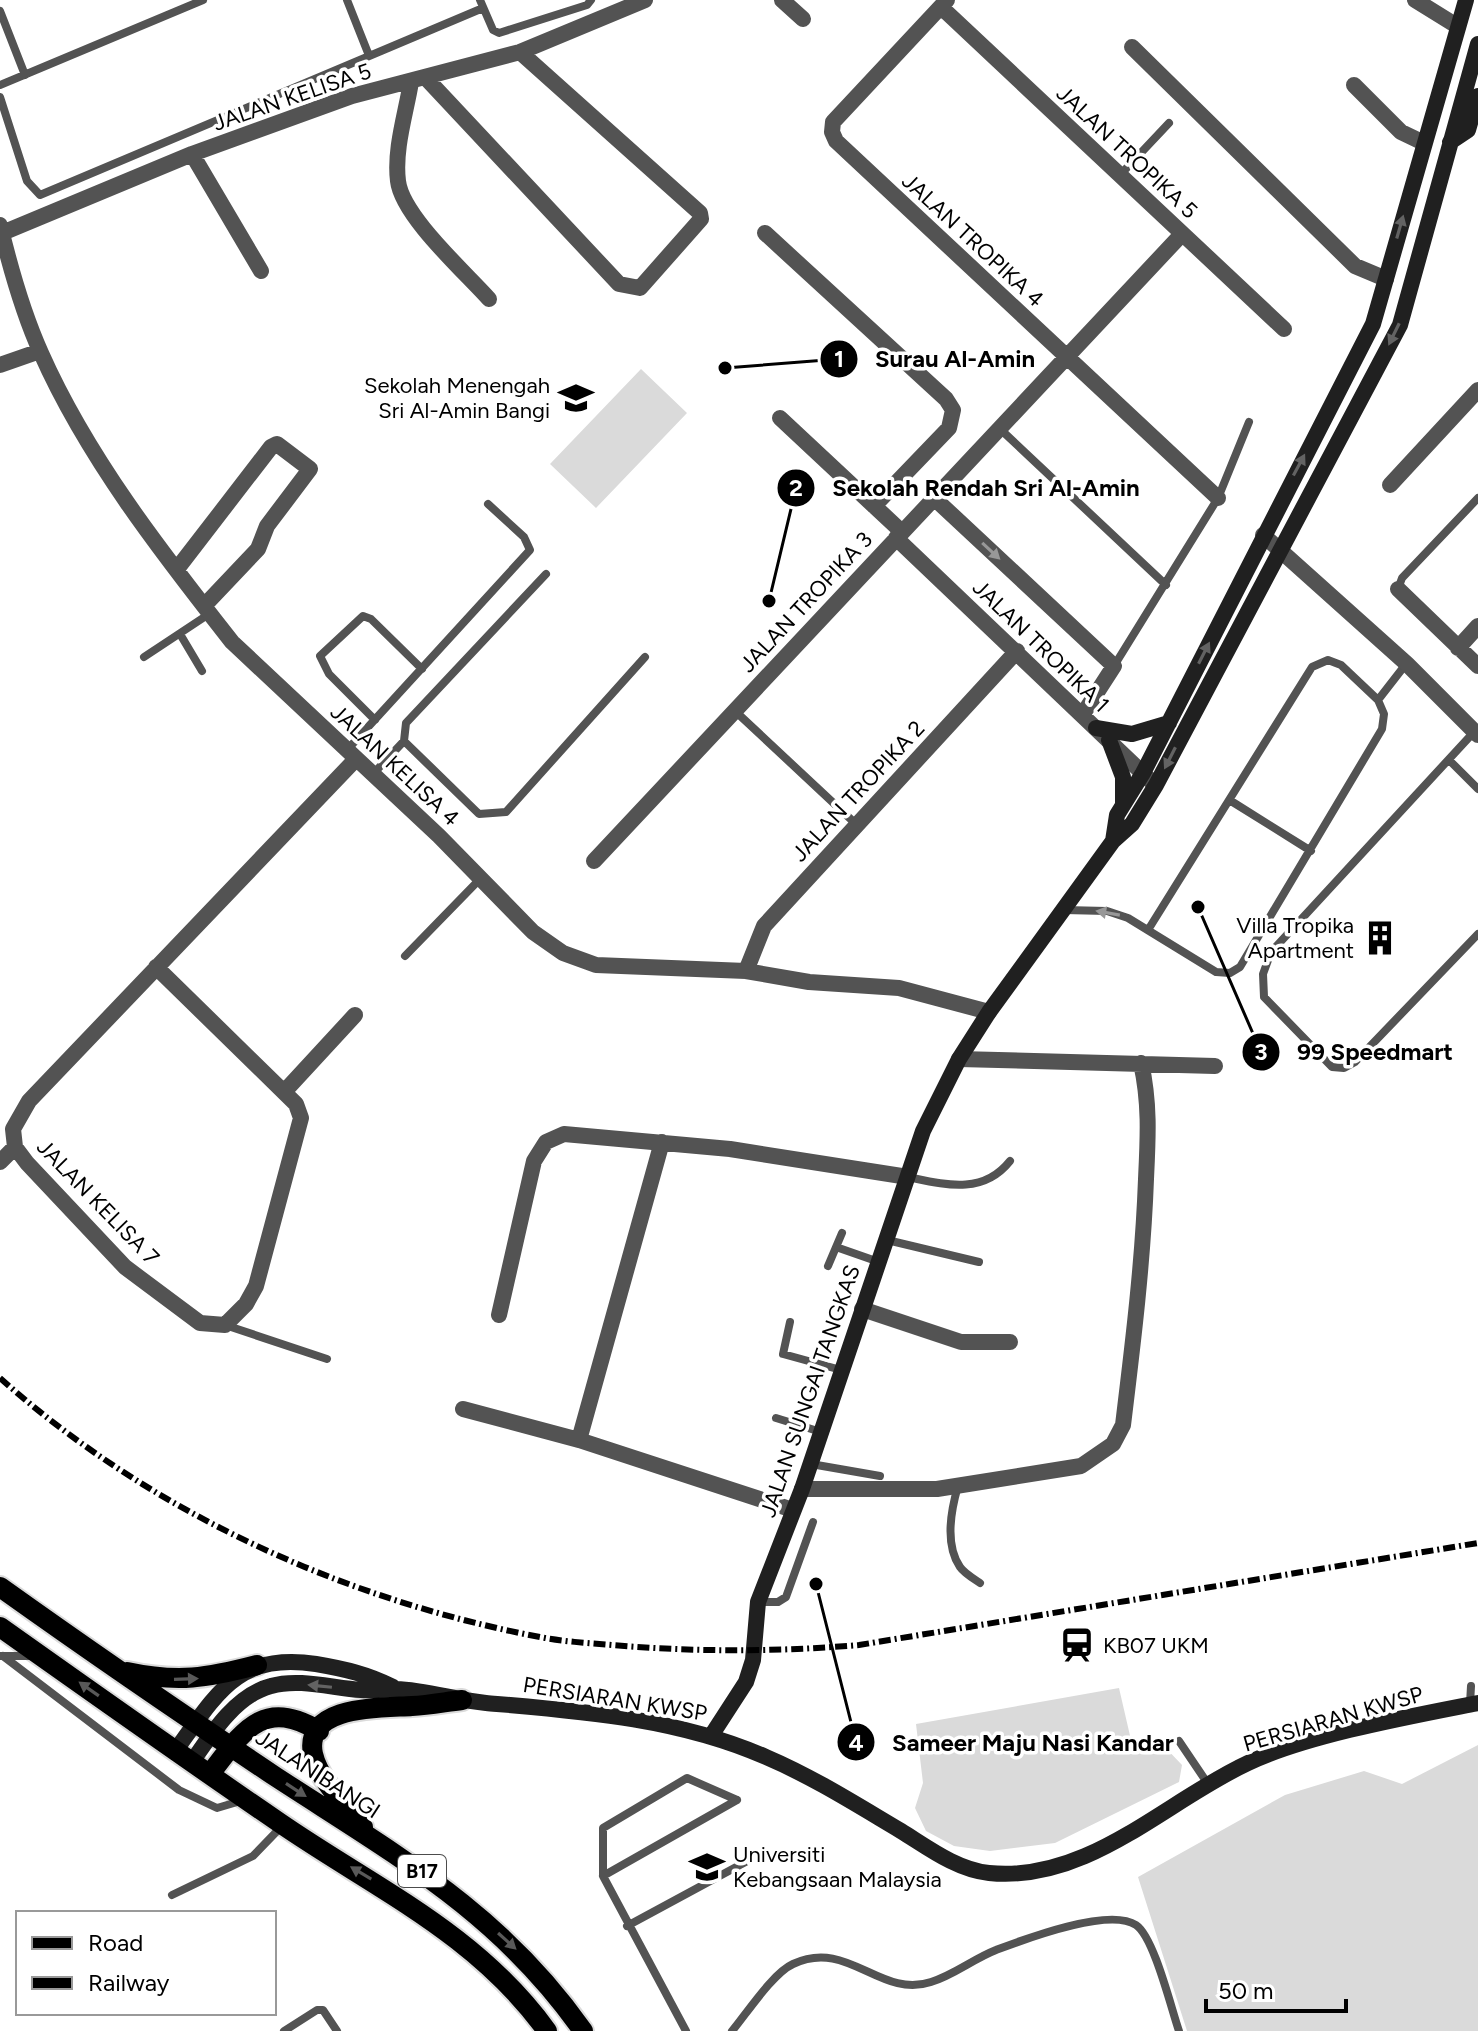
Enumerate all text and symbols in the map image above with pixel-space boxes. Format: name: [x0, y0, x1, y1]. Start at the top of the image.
street label: JALAN KELISA 5: [209, 57, 375, 137]
street label: JALAN TROPIKA 5: [1051, 80, 1203, 224]
street label: JALAN TROPIKA 4: [896, 167, 1050, 313]
one-way arrow: [1394, 215, 1407, 239]
one-way arrow: [1387, 323, 1401, 346]
callout: Surau Al-Amin: [819, 335, 1051, 383]
text: 1: [834, 344, 844, 373]
text: Surau Al-Amin: [875, 344, 1035, 373]
place label: Sekolah Menengah Sri Al-Amin Bangi: [364, 372, 550, 424]
school or university icon: Sekolah Menengah Sri Al-Amin Bangi: [557, 379, 595, 417]
one-way arrow: [1293, 454, 1306, 477]
callout: Sekolah Rendah Sri Al-Amin: [776, 464, 1155, 512]
text: 2: [789, 473, 803, 502]
text: Sekolah Rendah Sri Al-Amin: [832, 473, 1140, 502]
street label: JALAN TROPIKA 3: [734, 526, 878, 678]
one-way arrow: [981, 541, 1000, 560]
street label: JALAN TROPIKA 1: [967, 574, 1115, 718]
one-way arrow: [1197, 642, 1210, 665]
street label: JALAN KELISA 4: [325, 698, 465, 832]
street label: JALAN TROPIKA 2: [786, 715, 930, 867]
one-way arrow: [1163, 747, 1176, 770]
one-way arrow: [1095, 907, 1120, 919]
place label: Villa Tropika Apartment: [1236, 912, 1354, 964]
building icon: Villa Tropika Apartment: [1361, 919, 1399, 957]
callout: 99 Speedmart: [1241, 1028, 1469, 1076]
text: 3: [1254, 1037, 1268, 1066]
text: 99 Speedmart: [1297, 1037, 1453, 1066]
street label: JALAN KELISA 7: [31, 1133, 165, 1271]
street label: JALAN SUNGAI TANGKAS: [754, 1261, 866, 1521]
station icon: KB07 UKM: [1058, 1626, 1096, 1664]
place label: KB07 UKM: [1103, 1632, 1209, 1659]
street label: PERSIARAN KWSP: [521, 1671, 709, 1727]
one-way arrow: [174, 1673, 199, 1686]
one-way arrow: [307, 1679, 332, 1692]
street label: PERSIARAN KWSP: [1240, 1680, 1426, 1758]
one-way arrow: [78, 1682, 99, 1698]
callout: Sameer Maju Nasi Kandar: [836, 1718, 1189, 1766]
street label: JALAN BANGI: [251, 1724, 385, 1824]
text: 4: [848, 1728, 864, 1757]
text: Sameer Maju Nasi Kandar: [892, 1728, 1174, 1757]
one-way arrow: [286, 1782, 307, 1797]
place label: Universiti Kebangsaan Malaysia: [733, 1841, 942, 1893]
school or university icon: Universiti Kebangsaan Malaysia: [688, 1848, 726, 1886]
road number: B17: [398, 1855, 446, 1887]
one-way arrow: [350, 1867, 372, 1881]
legend: [16, 1911, 276, 2015]
text: Road: [88, 1928, 143, 1957]
one-way arrow: [496, 1932, 516, 1949]
scale bar: [1206, 1963, 1346, 2013]
text: Railway: [88, 1968, 170, 1997]
text: 50 m: [1218, 1976, 1274, 2005]

